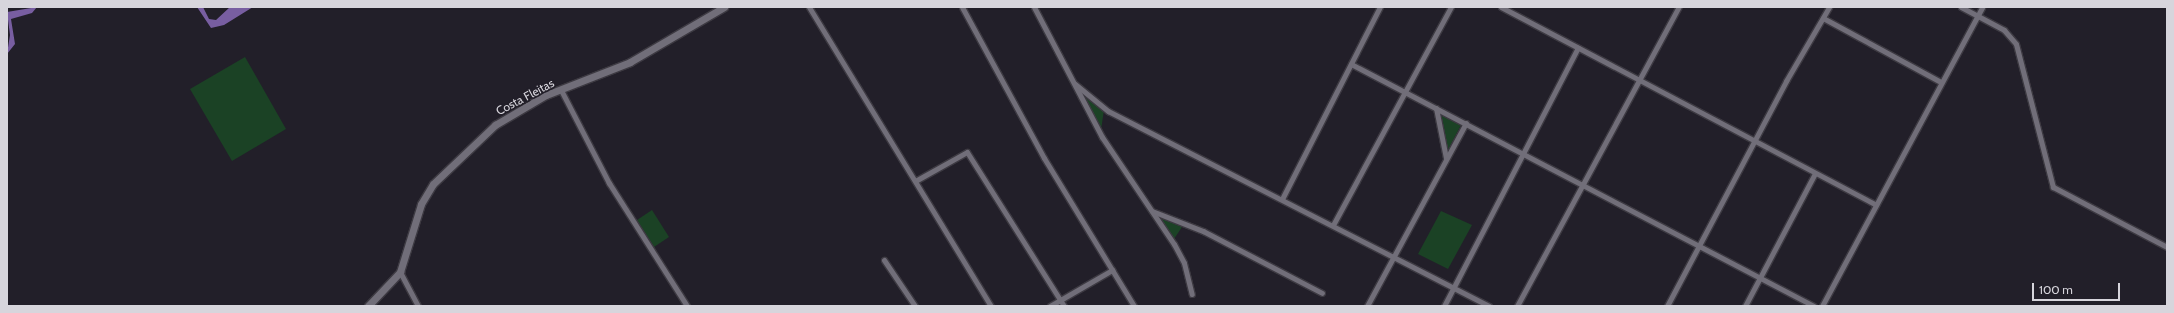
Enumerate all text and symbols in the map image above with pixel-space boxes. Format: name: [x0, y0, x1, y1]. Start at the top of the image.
street label: Costa Fleitas: [493, 76, 557, 118]
scale bar: [2034, 275, 2122, 301]
text: 100 m: [2039, 282, 2073, 297]

